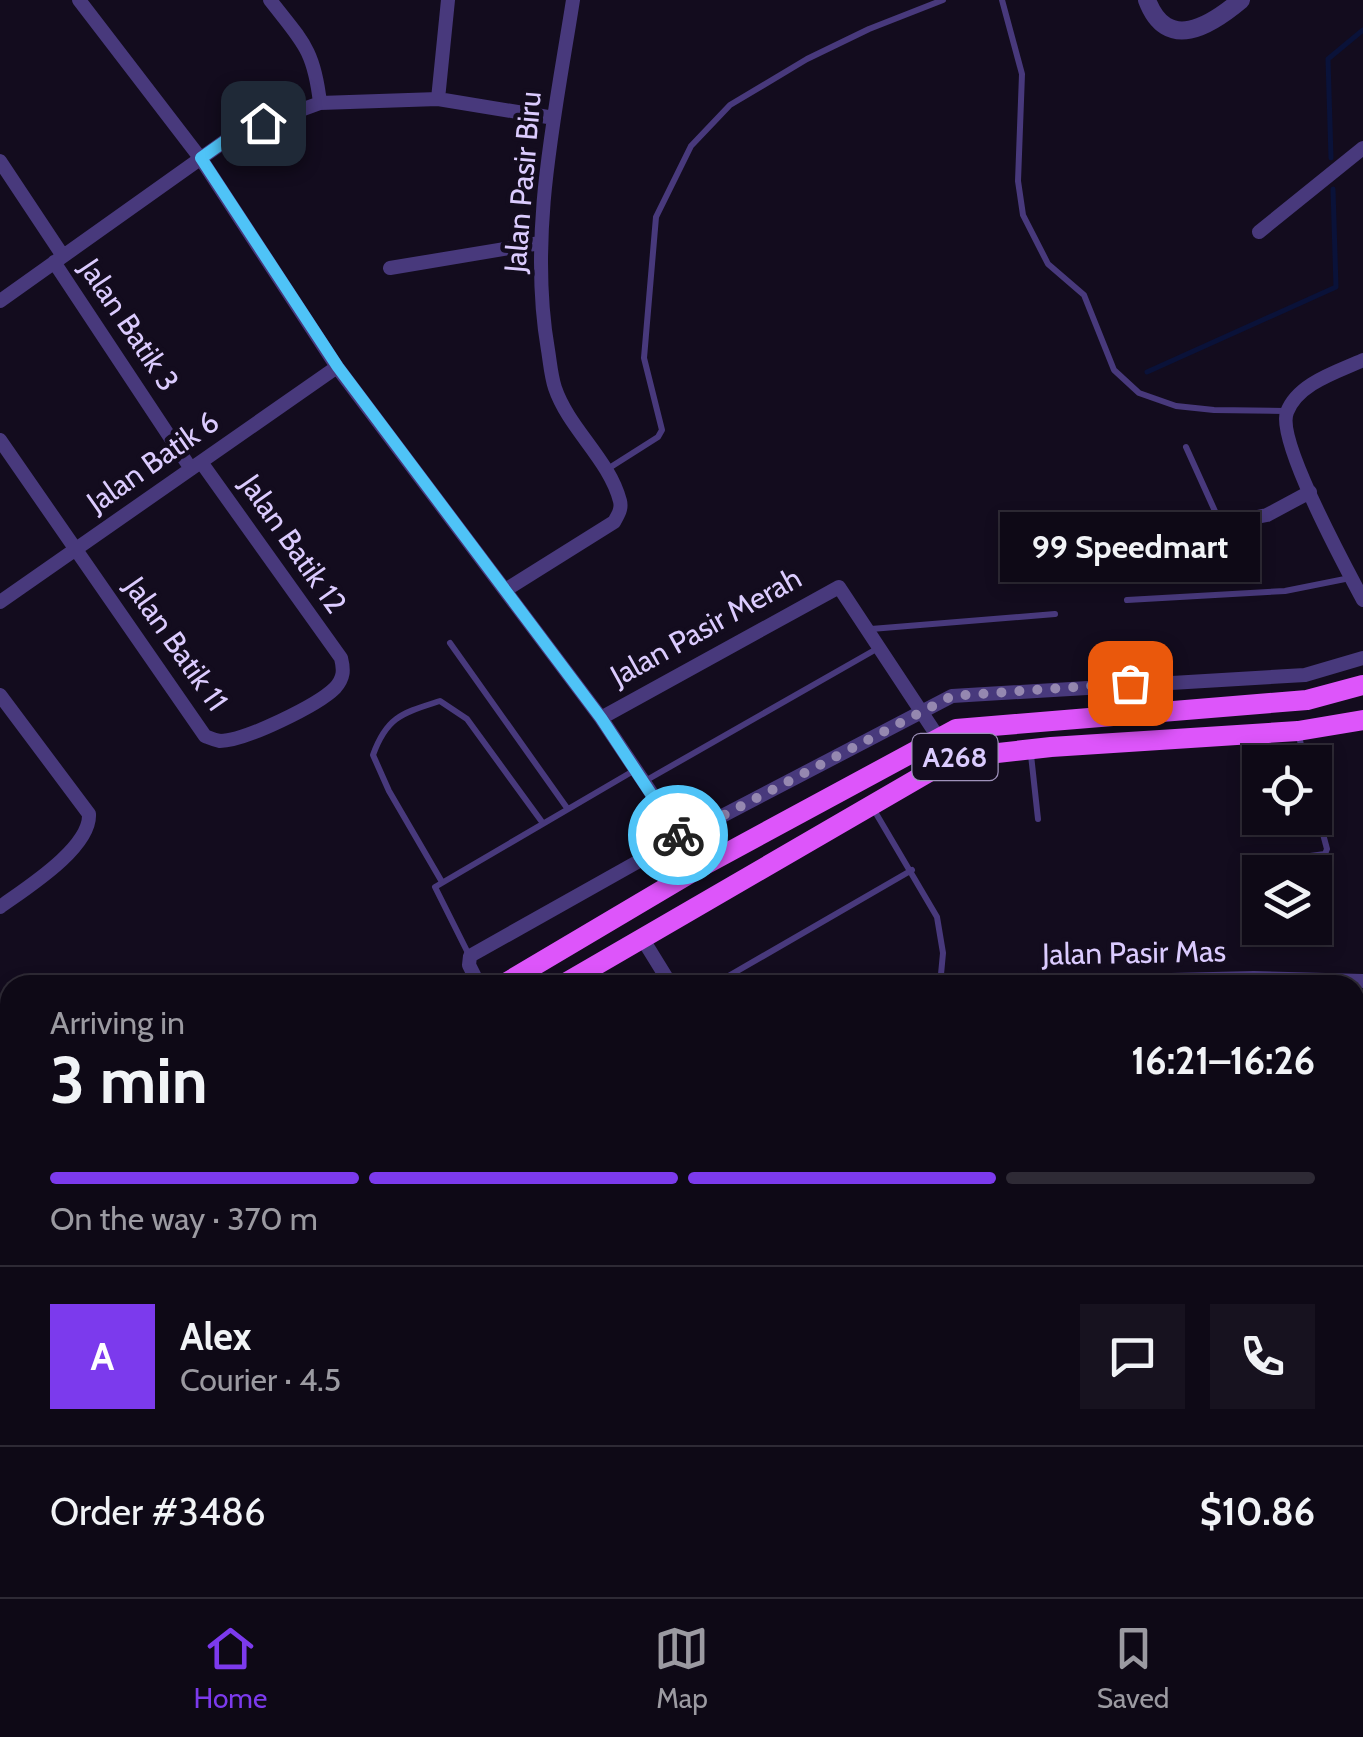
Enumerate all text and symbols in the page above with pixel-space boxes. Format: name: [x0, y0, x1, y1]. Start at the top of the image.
pin: [221, 81, 306, 166]
street label: Jalan Pasir Biru: [496, 90, 549, 275]
icon: home: [236, 96, 291, 151]
street label: Jalan Batik 3: [71, 251, 187, 398]
street label: Jalan Batik 6: [79, 403, 226, 521]
street label: Jalan Batik 12: [232, 466, 355, 620]
callout: 99 Speedmart: [1000, 513, 1260, 583]
text: 99 Speedmart: [1032, 527, 1228, 566]
street label: Jalan Pasir Merah: [603, 559, 808, 695]
street label: Jalan Batik 11: [116, 569, 236, 718]
pin: [1088, 641, 1173, 726]
icon: bag: [1103, 656, 1158, 711]
road number: A268: [912, 734, 998, 780]
map controls: [1242, 745, 1332, 945]
button: locate: [1242, 745, 1332, 835]
courier: [628, 785, 728, 885]
icon: bike: [651, 808, 706, 863]
button: layers: [1242, 855, 1332, 945]
street label: Jalan Pasir Mas: [1041, 932, 1226, 973]
text: Arriving in: [50, 1003, 185, 1042]
text: 16:21–16:26: [1131, 1037, 1315, 1084]
text: 3 min: [50, 1040, 208, 1119]
text: On the way · 370 m: [50, 1199, 318, 1238]
button: chat: [1080, 1304, 1185, 1409]
button: phone: [1210, 1304, 1315, 1409]
text: Alex: [180, 1313, 251, 1360]
text: A: [91, 1333, 114, 1380]
text: Courier · 4.5: [180, 1360, 341, 1399]
text: Order #3486: [50, 1488, 266, 1535]
text: $10.86: [1200, 1488, 1315, 1535]
tab: Home: [194, 1621, 267, 1715]
tab: Map: [654, 1621, 709, 1715]
tab: Saved: [1097, 1621, 1169, 1715]

